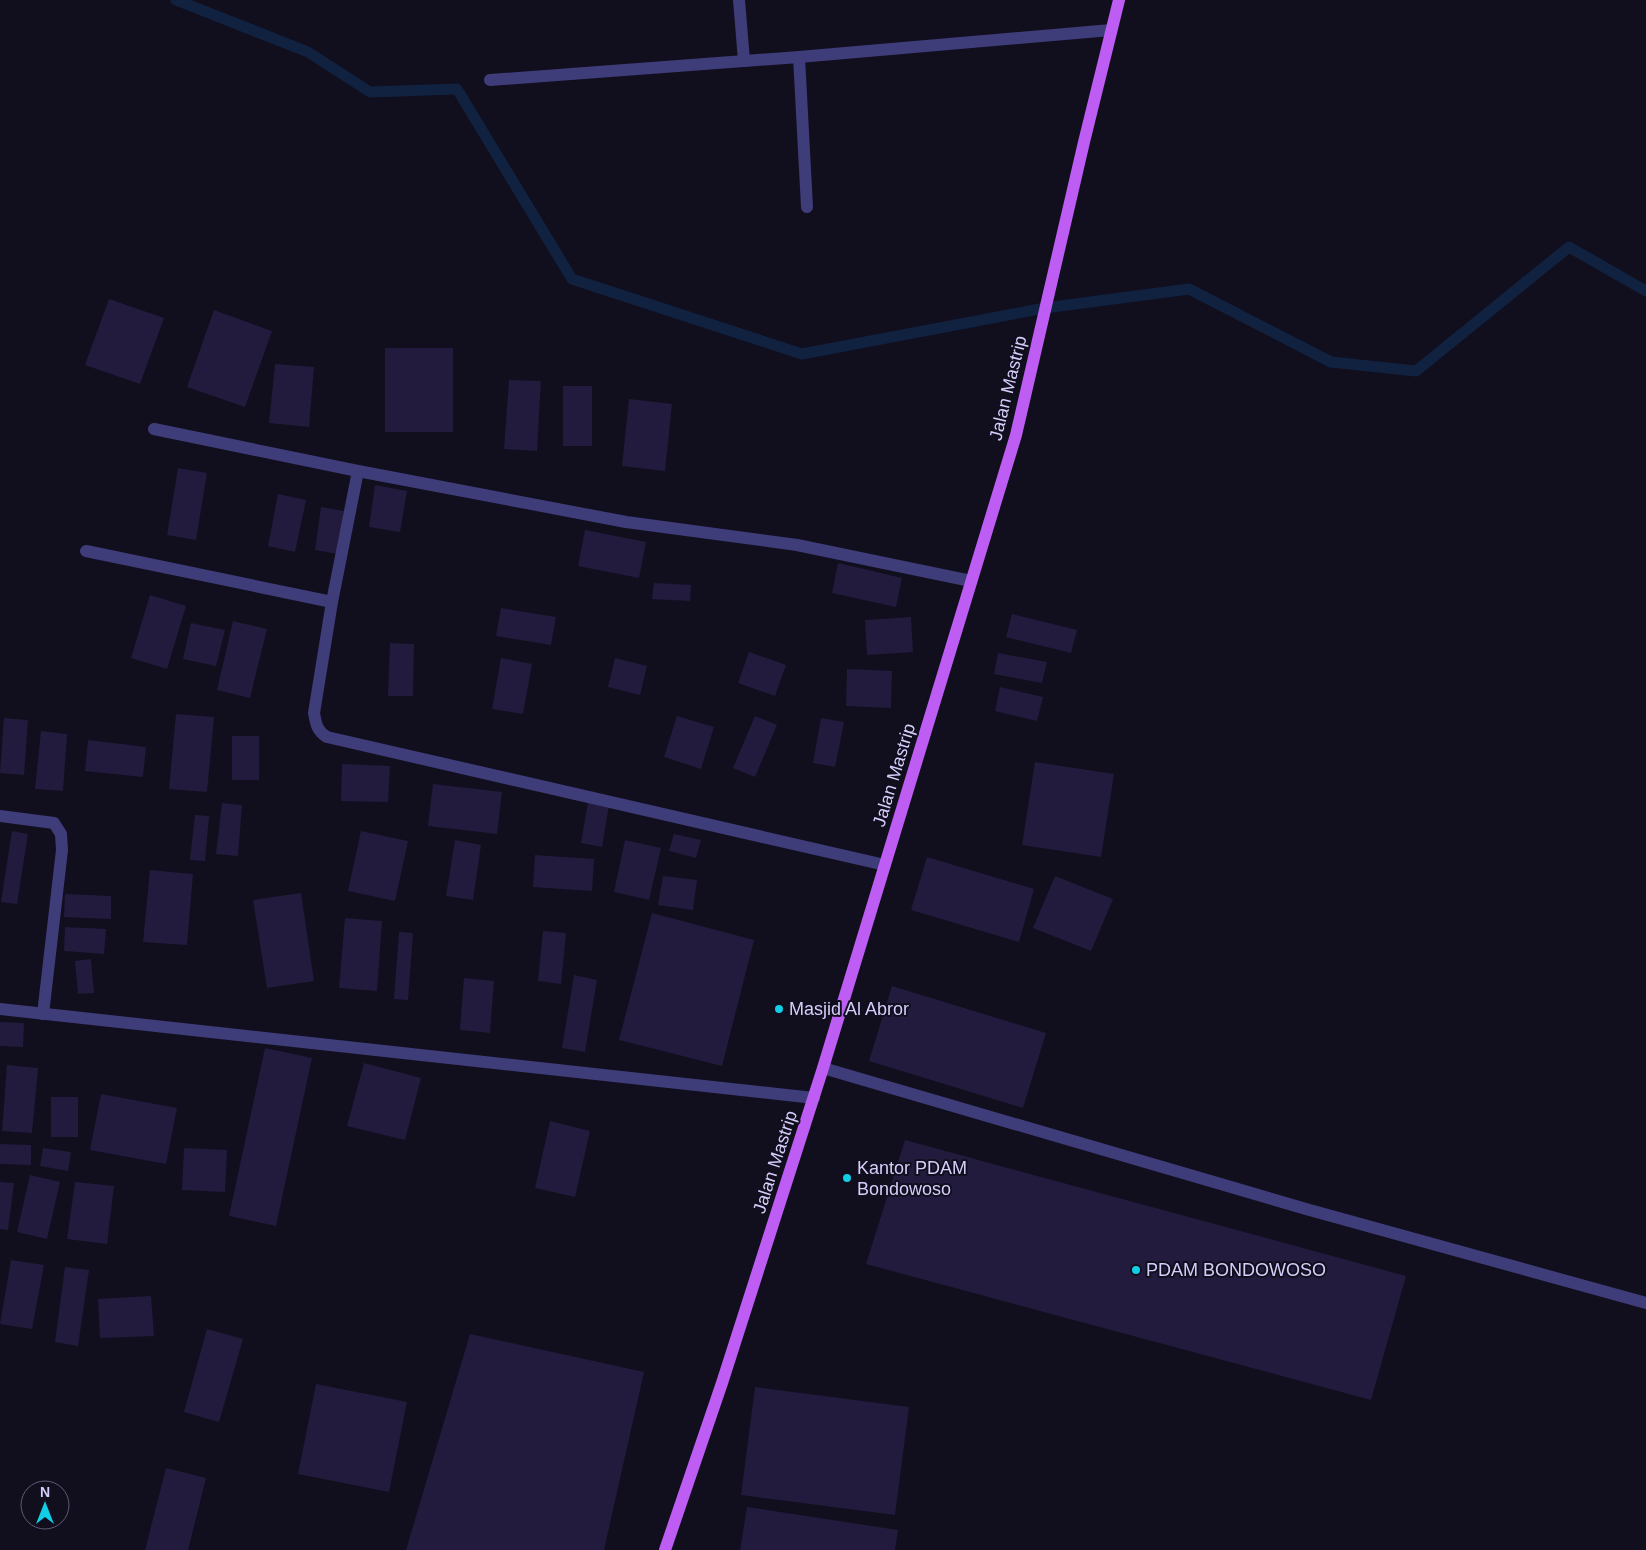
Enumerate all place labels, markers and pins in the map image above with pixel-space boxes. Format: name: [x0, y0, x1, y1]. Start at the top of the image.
place label: Masjid Al Abror: [789, 999, 909, 1019]
marker: Masjid Al Abror: [773, 1003, 785, 1015]
place label: Kantor PDAM Bondowoso: [857, 1158, 967, 1199]
marker: Kantor PDAM Bondowoso: [841, 1172, 853, 1184]
place label: PDAM BONDOWOSO: [1146, 1260, 1326, 1280]
marker: PDAM BONDOWOSO: [1130, 1264, 1142, 1276]

